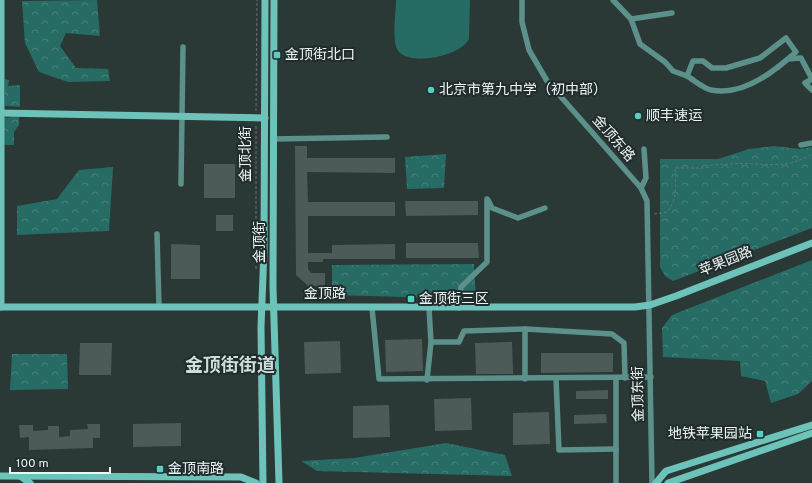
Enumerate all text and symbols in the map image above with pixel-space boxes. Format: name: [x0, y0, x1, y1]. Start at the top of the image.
place label: 金顶街北口: [285, 46, 355, 64]
marker: 金顶街北口: [272, 50, 282, 60]
place label: 北京市第九中学（初中部）: [439, 81, 607, 99]
marker: 北京市第九中学（初中部）: [426, 85, 436, 95]
place label: 顺丰速运: [646, 108, 702, 125]
marker: 顺丰速运: [633, 111, 643, 121]
street label: 金顶东路: [588, 112, 638, 166]
street label: 金顶北街: [237, 126, 255, 182]
street label: 金顶街: [252, 221, 269, 263]
street label: 苹果园路: [697, 244, 755, 280]
street label: 金顶路: [304, 286, 346, 303]
place label: 金顶街三区: [419, 291, 489, 308]
marker: 金顶街三区: [406, 294, 416, 304]
district label: 金顶街街道: [185, 355, 275, 378]
street label: 金顶东街: [630, 366, 648, 422]
place label: 地铁苹果园站: [668, 426, 752, 443]
marker: 地铁苹果园站: [755, 429, 765, 439]
scale bar: [10, 449, 110, 475]
text: 100 m: [16, 456, 49, 472]
place label: 金顶南路: [168, 461, 224, 478]
marker: 金顶南路: [155, 464, 165, 474]

